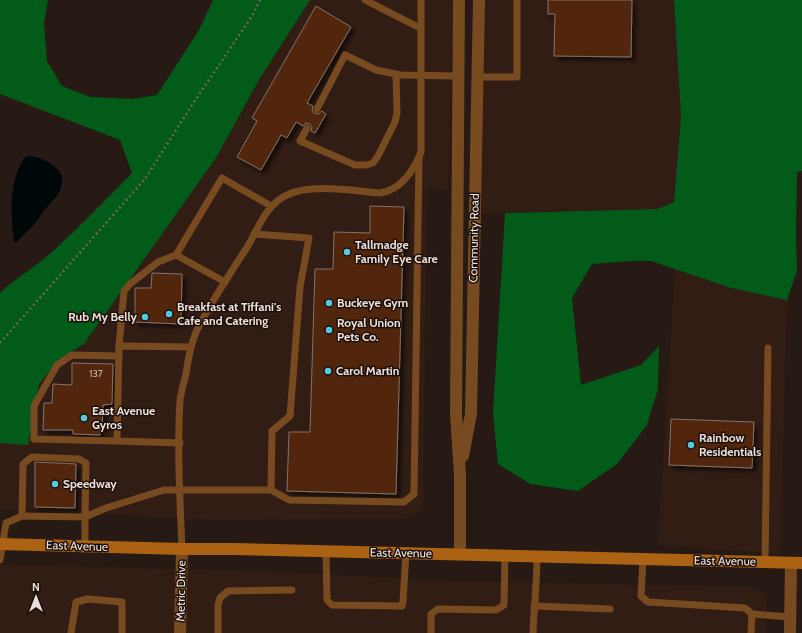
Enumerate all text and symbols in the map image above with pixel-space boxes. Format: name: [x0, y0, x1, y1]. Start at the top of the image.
street label: Community Road: [465, 193, 482, 283]
place label: Tallmadge Family Eye Care: [355, 237, 438, 266]
marker: Tallmadge Family Eye Care: [342, 247, 352, 257]
place label: Buckeye Gym: [337, 295, 408, 310]
marker: Buckeye Gym: [324, 298, 334, 308]
place label: Breakfast at Tiffani's Cafe and Catering: [177, 299, 281, 328]
place label: Rub My Belly: [68, 309, 138, 324]
marker: Breakfast at Tiffani's Cafe and Catering: [164, 309, 174, 319]
marker: Rub My Belly: [140, 312, 150, 322]
place label: Royal Union Pets Co.: [337, 315, 401, 344]
marker: Royal Union Pets Co.: [324, 325, 334, 335]
place label: Carol Martin: [336, 363, 399, 378]
marker: Carol Martin: [323, 366, 333, 376]
house number: 137: [89, 367, 103, 380]
place label: East Avenue Gyros: [92, 403, 155, 432]
marker: East Avenue Gyros: [79, 413, 89, 423]
place label: Rainbow Residentials: [699, 430, 761, 459]
marker: Rainbow Residentials: [686, 440, 696, 450]
place label: Speedway: [63, 476, 117, 491]
marker: Speedway: [50, 479, 60, 489]
street label: East Avenue: [46, 537, 108, 554]
street label: East Avenue: [370, 544, 432, 561]
street label: East Avenue: [694, 552, 756, 569]
street label: Metric Drive: [172, 560, 189, 622]
north arrow: [16, 577, 56, 617]
text: N: [32, 580, 40, 594]

